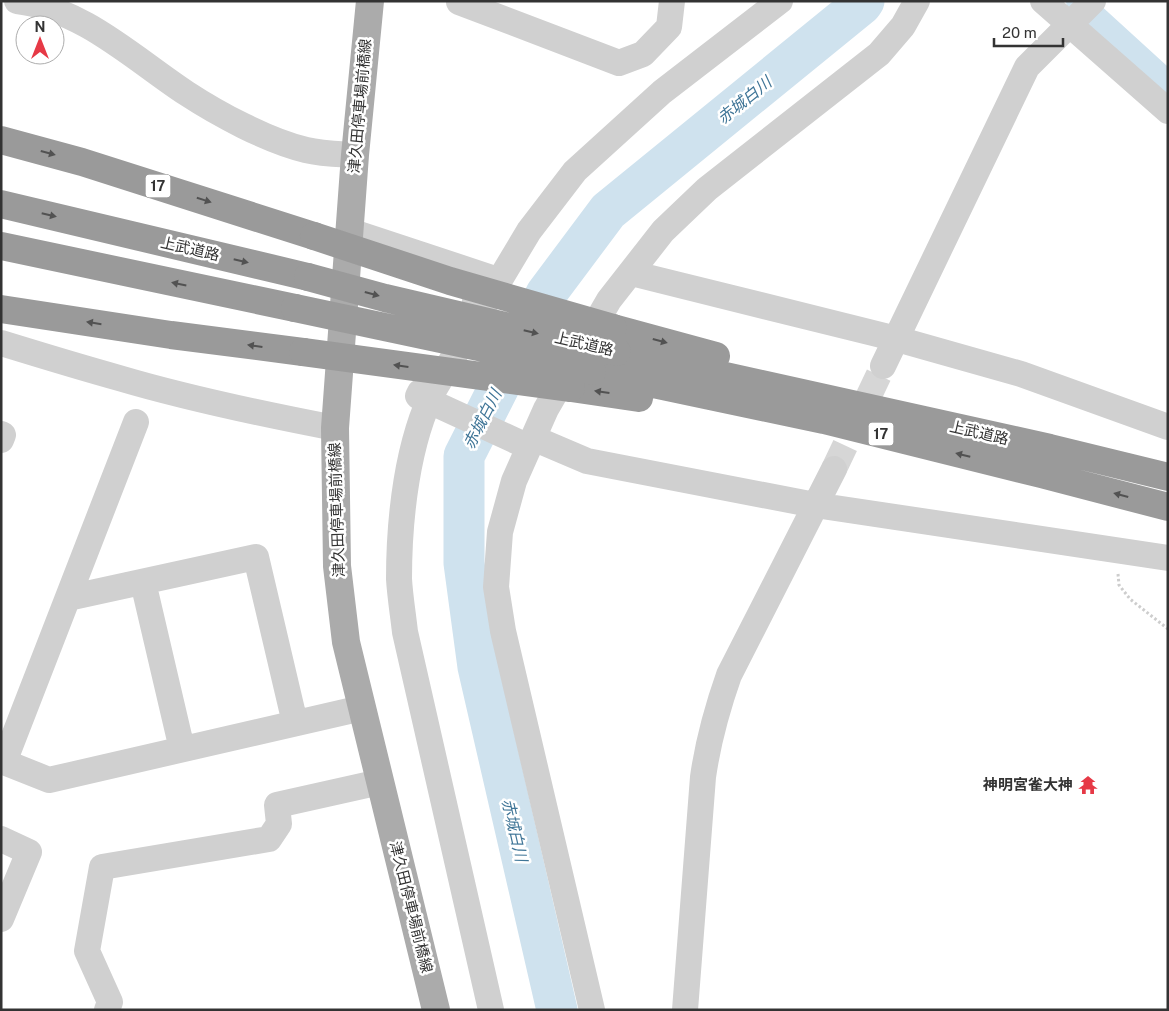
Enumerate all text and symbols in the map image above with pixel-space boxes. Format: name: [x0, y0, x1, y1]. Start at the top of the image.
north arrow: [15, 15, 65, 65]
scale bar: [994, 15, 1063, 47]
text: N: [35, 19, 45, 35]
text: 20 m: [1002, 24, 1037, 41]
street label: 津久田停車場前橋線: [345, 38, 374, 174]
water label: 赤城白川: [713, 72, 777, 128]
one-way arrow: [41, 149, 56, 157]
road number: 17: [146, 175, 170, 198]
one-way arrow: [197, 196, 212, 204]
one-way arrow: [41, 211, 56, 219]
street label: 上武道路: [159, 233, 221, 264]
one-way arrow: [233, 257, 248, 265]
one-way arrow: [170, 279, 186, 287]
one-way arrow: [365, 291, 380, 299]
one-way arrow: [85, 319, 101, 327]
one-way arrow: [523, 328, 538, 336]
street label: 上武道路: [553, 328, 615, 359]
one-way arrow: [653, 337, 668, 345]
one-way arrow: [246, 342, 262, 350]
one-way arrow: [393, 361, 409, 369]
water label: 赤城白川: [459, 385, 506, 452]
one-way arrow: [594, 388, 610, 396]
street label: 上武道路: [948, 417, 1010, 448]
road number: 17: [868, 422, 894, 446]
street label: 津久田停車場前橋線: [326, 442, 347, 578]
one-way arrow: [956, 451, 971, 459]
one-way arrow: [1113, 491, 1128, 499]
temple icon: 神明宮雀大神: [1077, 774, 1099, 796]
place label: 神明宮雀大神: [982, 776, 1073, 793]
water label: 赤城白川: [498, 797, 531, 865]
street label: 津久田停車場前橋線: [387, 839, 436, 974]

